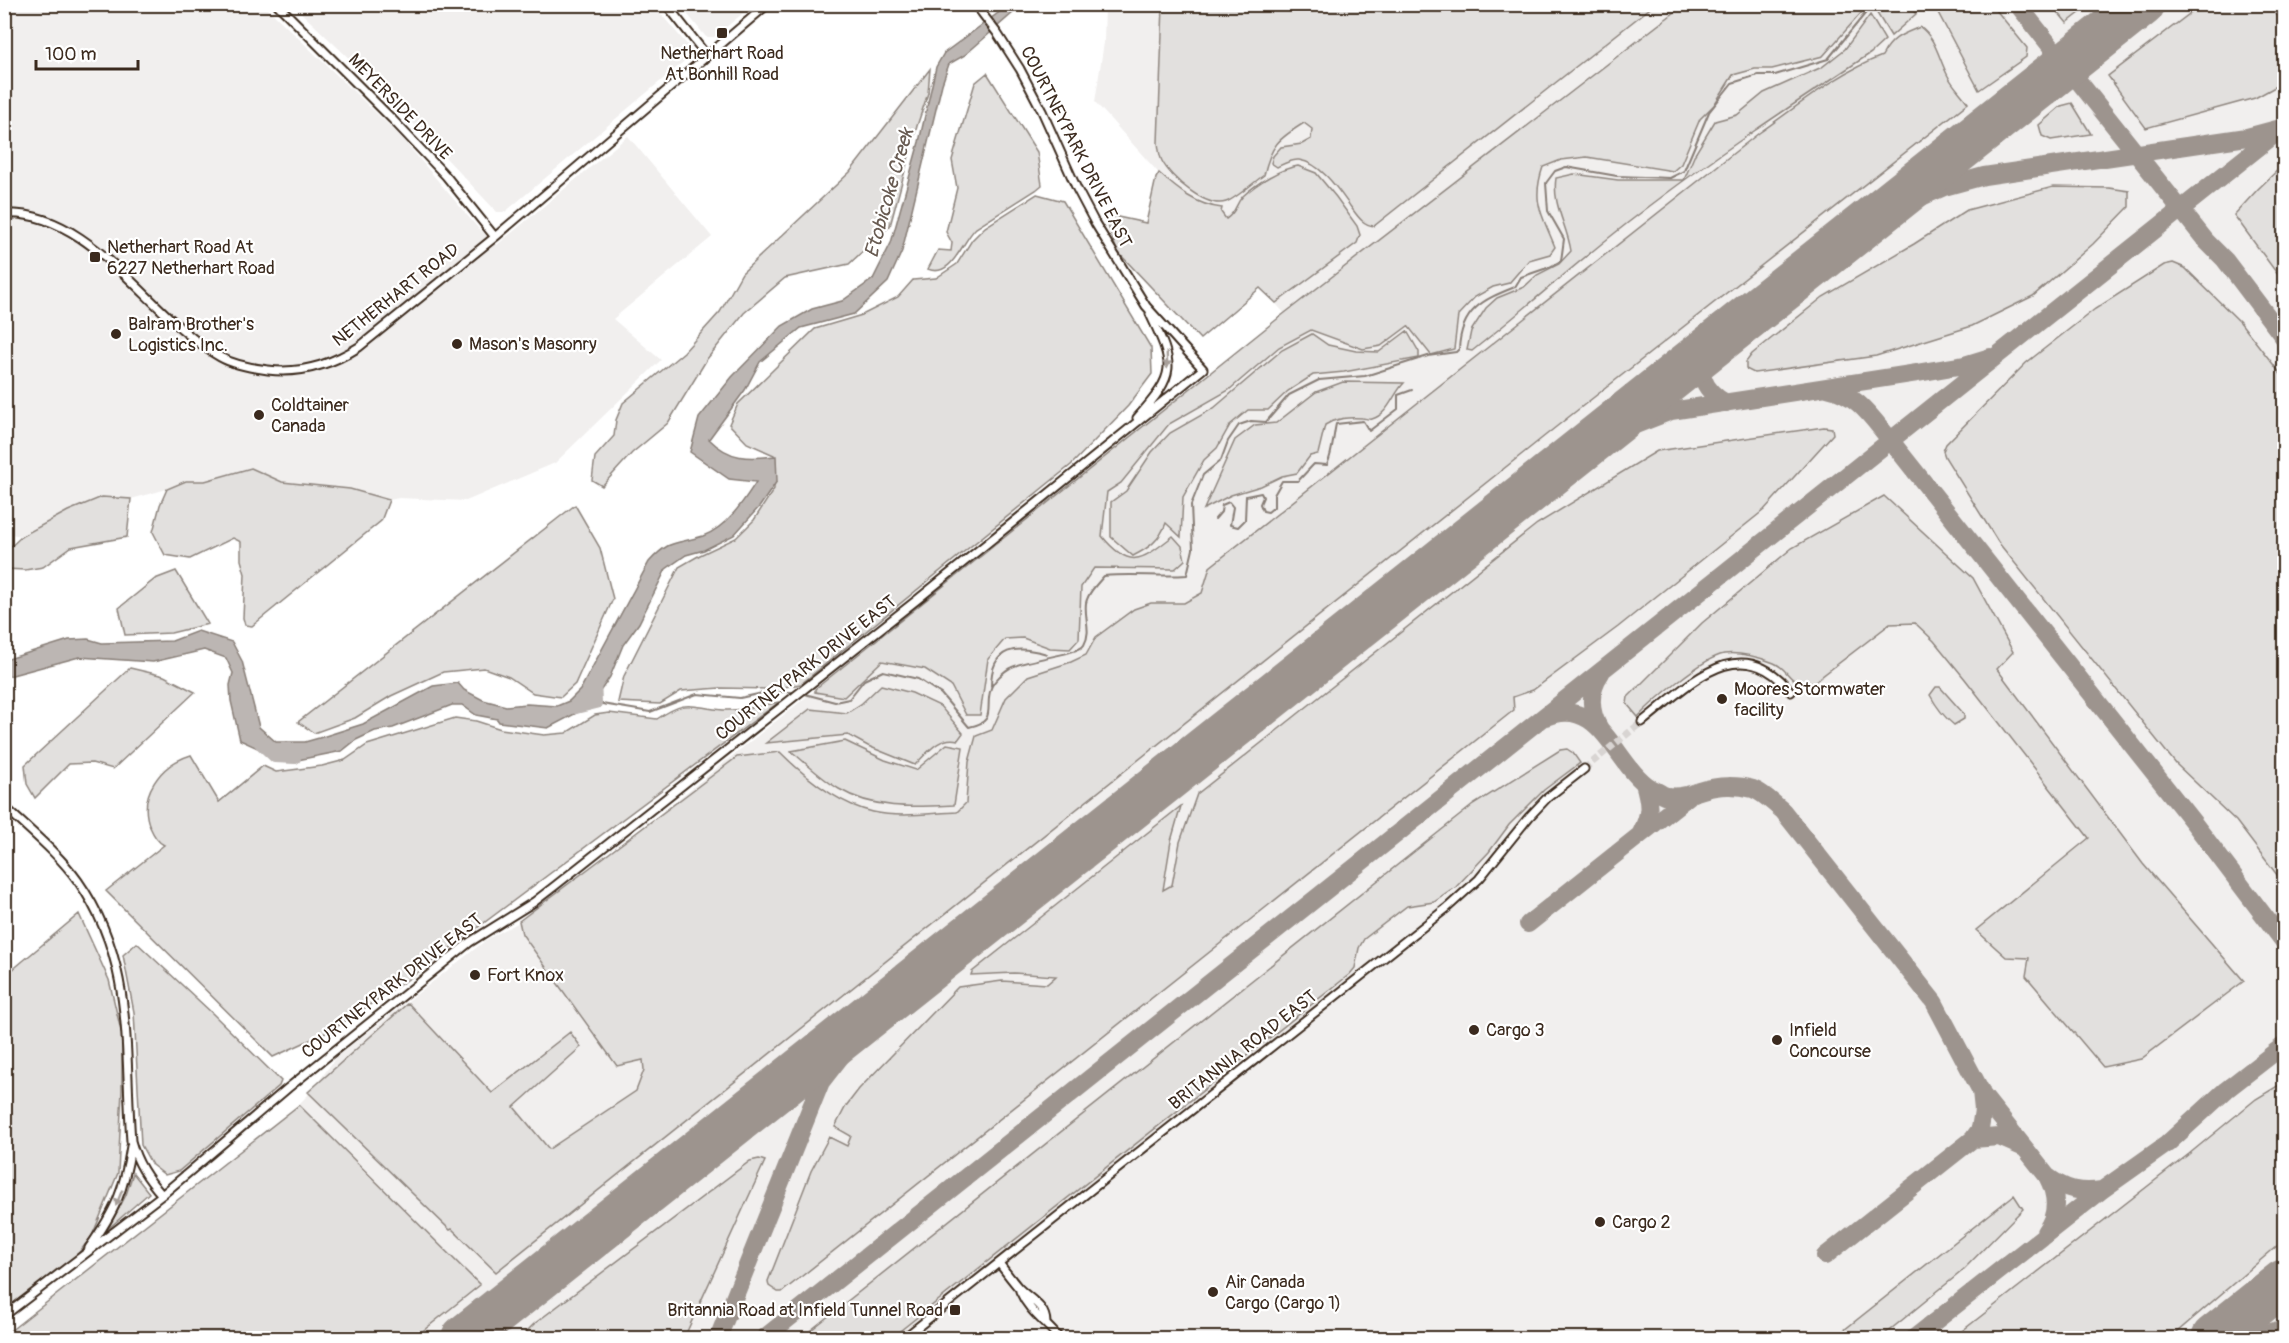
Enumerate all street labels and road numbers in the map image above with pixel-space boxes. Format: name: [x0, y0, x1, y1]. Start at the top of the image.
street label: COURTNEYPARK DRIVE EAST: [1015, 42, 1137, 252]
street label: MEYERSIDE DRIVE: [343, 49, 457, 165]
street label: NETHERHART ROAD: [328, 238, 464, 352]
street label: COURTNEYPARK DRIVE EAST: [711, 590, 901, 746]
street label: COURTNEYPARK DRIVE EAST: [297, 908, 487, 1064]
street label: BRITANNIA ROAD EAST: [1164, 985, 1322, 1115]

